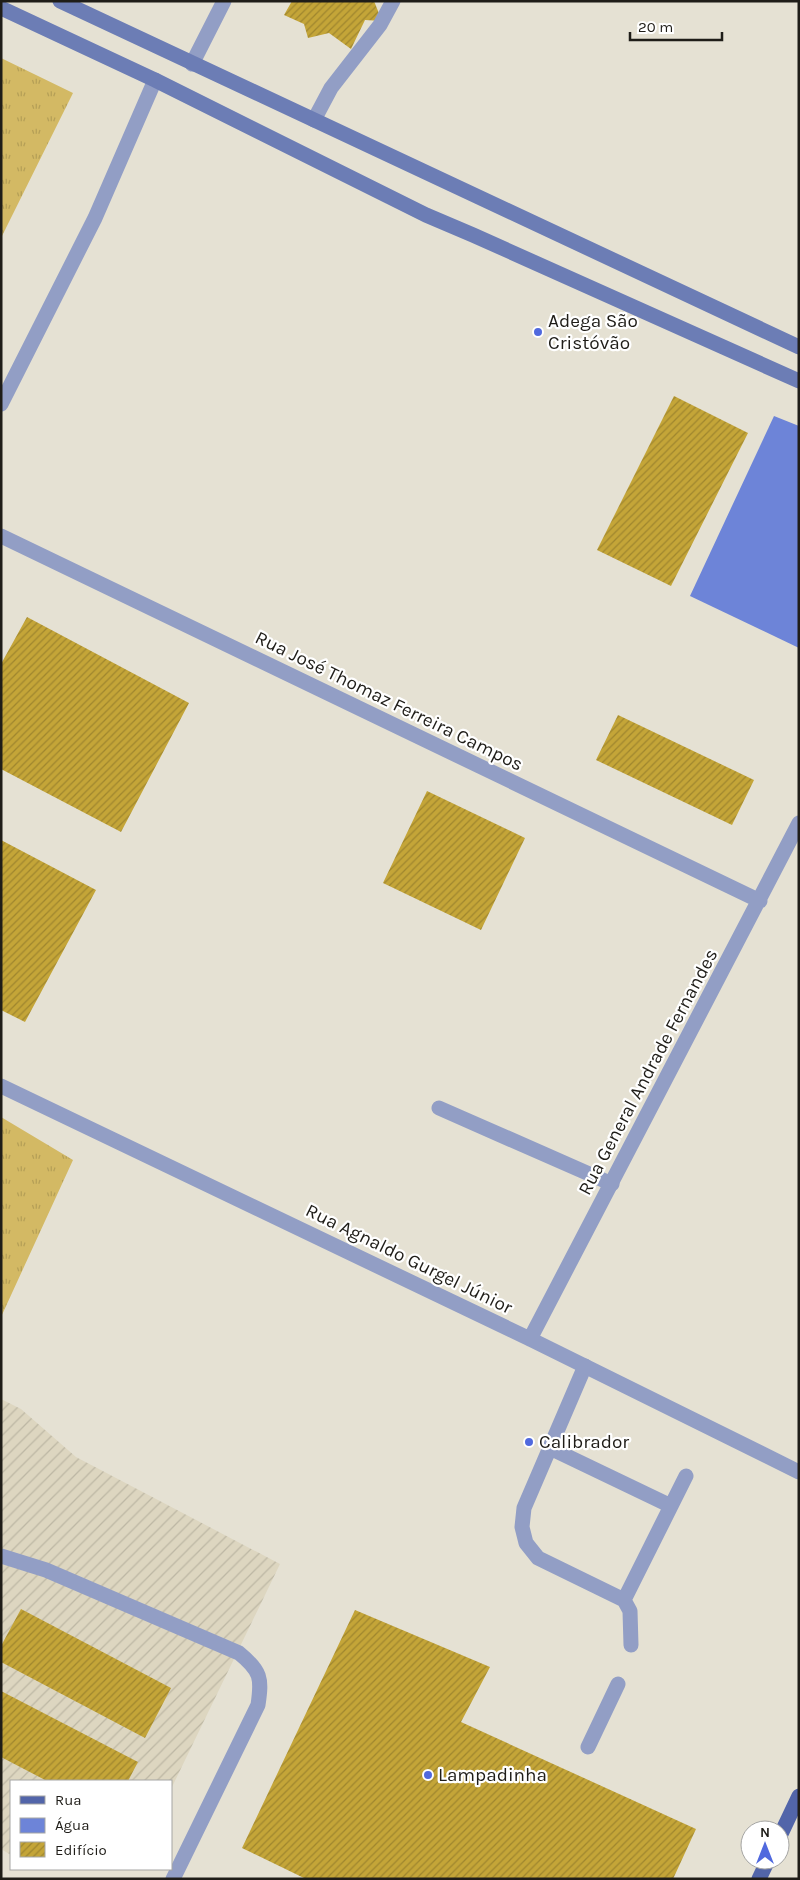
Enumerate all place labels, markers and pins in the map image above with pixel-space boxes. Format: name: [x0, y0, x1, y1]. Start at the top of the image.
place label: Adega São Cristóvão: [548, 310, 638, 354]
marker: Adega São Cristóvão: [532, 326, 544, 338]
place label: Calibrador: [539, 1431, 629, 1453]
marker: Calibrador: [523, 1436, 535, 1448]
place label: Lampadinha: [438, 1764, 547, 1786]
marker: Lampadinha: [422, 1769, 434, 1781]

